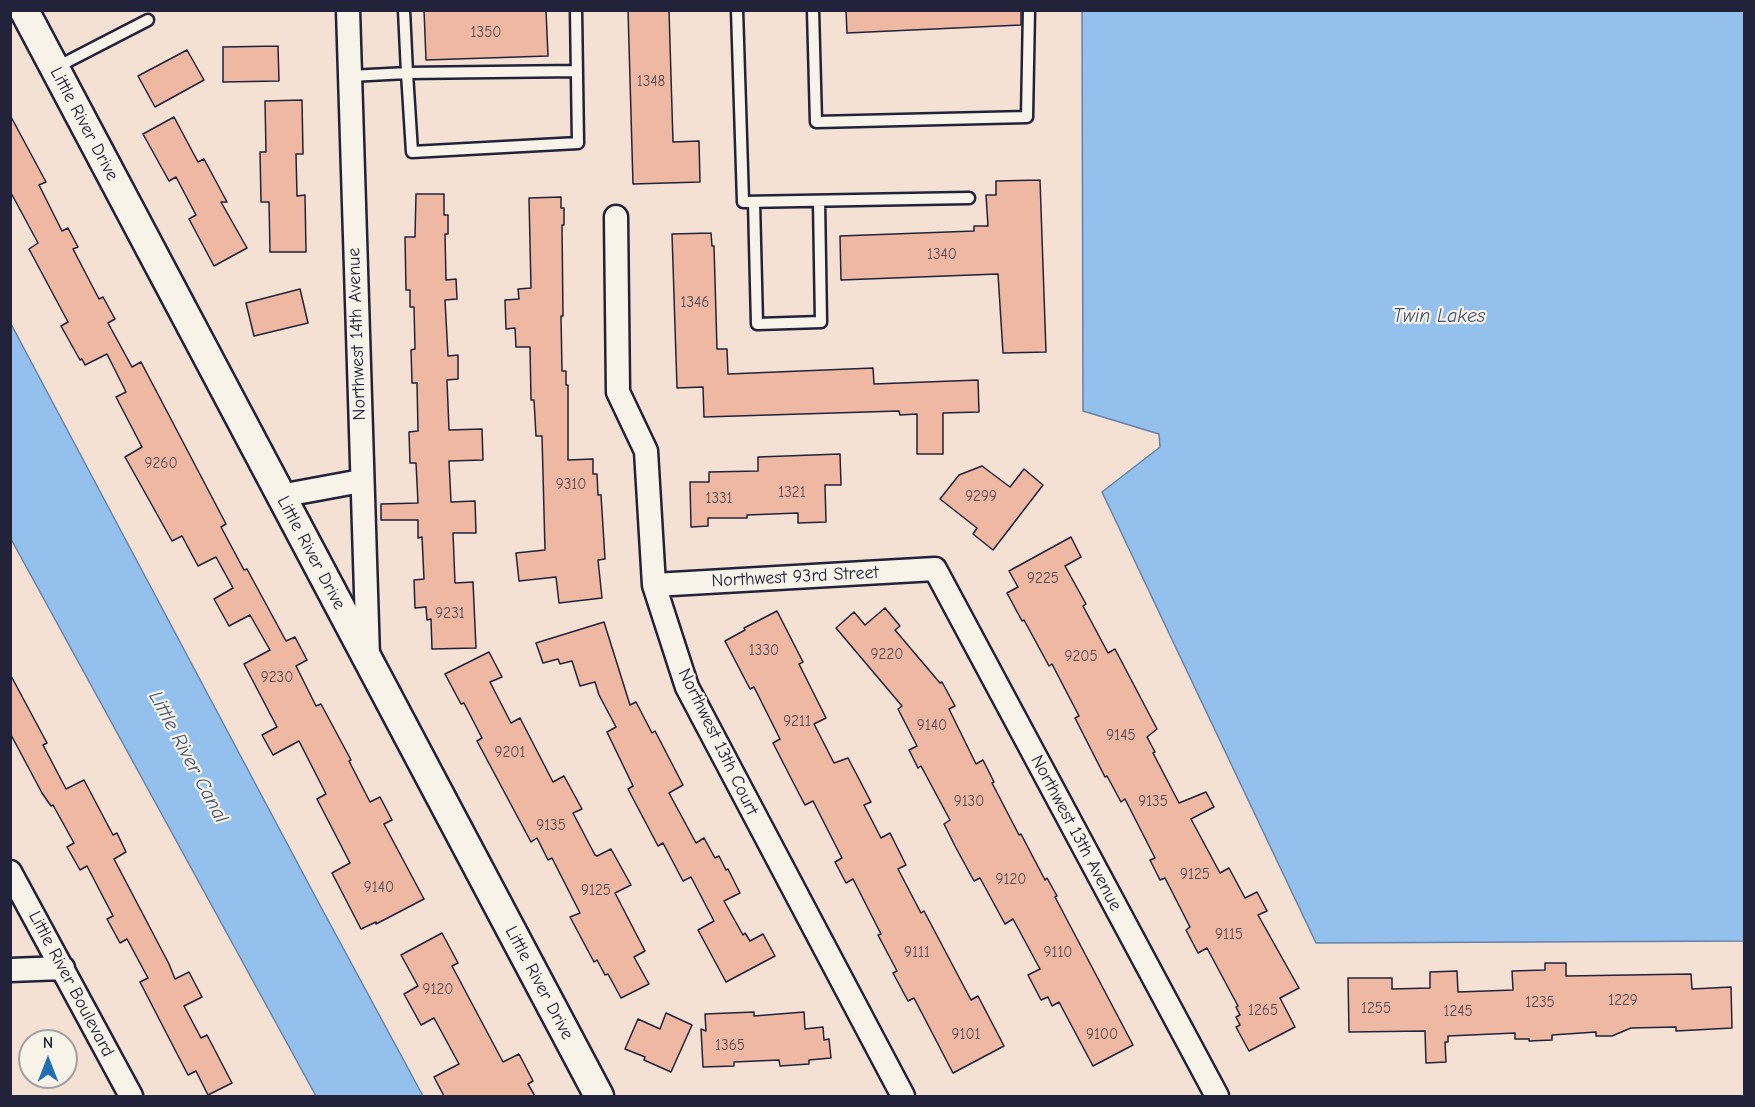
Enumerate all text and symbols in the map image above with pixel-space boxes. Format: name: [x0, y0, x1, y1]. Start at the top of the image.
house number: 1350: [471, 24, 501, 42]
street label: Little River Drive: [45, 64, 123, 184]
house number: 1348: [637, 73, 665, 91]
house number: 1340: [927, 246, 957, 264]
street label: Northwest 14th Avenue: [343, 247, 371, 421]
house number: 1346: [681, 294, 709, 312]
water label: Twin Lakes: [1393, 304, 1485, 328]
house number: 9260: [144, 455, 178, 473]
house number: 9310: [556, 476, 586, 494]
house number: 1321: [778, 484, 806, 502]
house number: 9299: [965, 488, 997, 506]
house number: 1331: [705, 490, 733, 508]
street label: Little River Drive: [272, 493, 350, 613]
street label: Northwest 93rd Street: [711, 562, 879, 592]
house number: 9225: [1027, 570, 1059, 588]
house number: 9231: [435, 605, 465, 623]
house number: 1330: [749, 642, 779, 660]
house number: 9220: [871, 646, 903, 664]
house number: 9205: [1064, 648, 1098, 666]
street label: Northwest 13th Court: [673, 665, 763, 819]
house number: 9230: [261, 669, 293, 687]
water label: Little River Canal: [143, 687, 233, 827]
house number: 9211: [783, 713, 811, 731]
house number: 9140: [917, 717, 947, 735]
house number: 9145: [1106, 727, 1136, 745]
house number: 9201: [495, 744, 525, 762]
street label: Northwest 13th Avenue: [1026, 751, 1126, 915]
house number: 9130: [954, 793, 984, 811]
house number: 9135: [1138, 793, 1168, 811]
house number: 9135: [536, 817, 566, 835]
house number: 9125: [1180, 866, 1210, 884]
house number: 9120: [996, 871, 1026, 889]
house number: 9140: [364, 879, 394, 897]
house number: 9125: [581, 882, 611, 900]
street label: Little River Boulevard: [23, 907, 119, 1061]
street label: Little River Drive: [500, 923, 578, 1043]
house number: 9115: [1215, 926, 1243, 944]
house number: 9111: [904, 944, 930, 962]
house number: 9110: [1044, 944, 1072, 962]
house number: 9120: [423, 981, 453, 999]
house number: 1229: [1608, 992, 1638, 1010]
house number: 1235: [1525, 994, 1555, 1012]
house number: 1255: [1361, 1000, 1391, 1018]
house number: 1265: [1248, 1002, 1278, 1020]
house number: 1245: [1443, 1003, 1473, 1021]
house number: 9101: [952, 1026, 980, 1044]
house number: 9100: [1086, 1026, 1118, 1044]
north arrow: [18, 1029, 78, 1089]
text: N: [43, 1034, 53, 1052]
house number: 1365: [715, 1037, 745, 1055]

